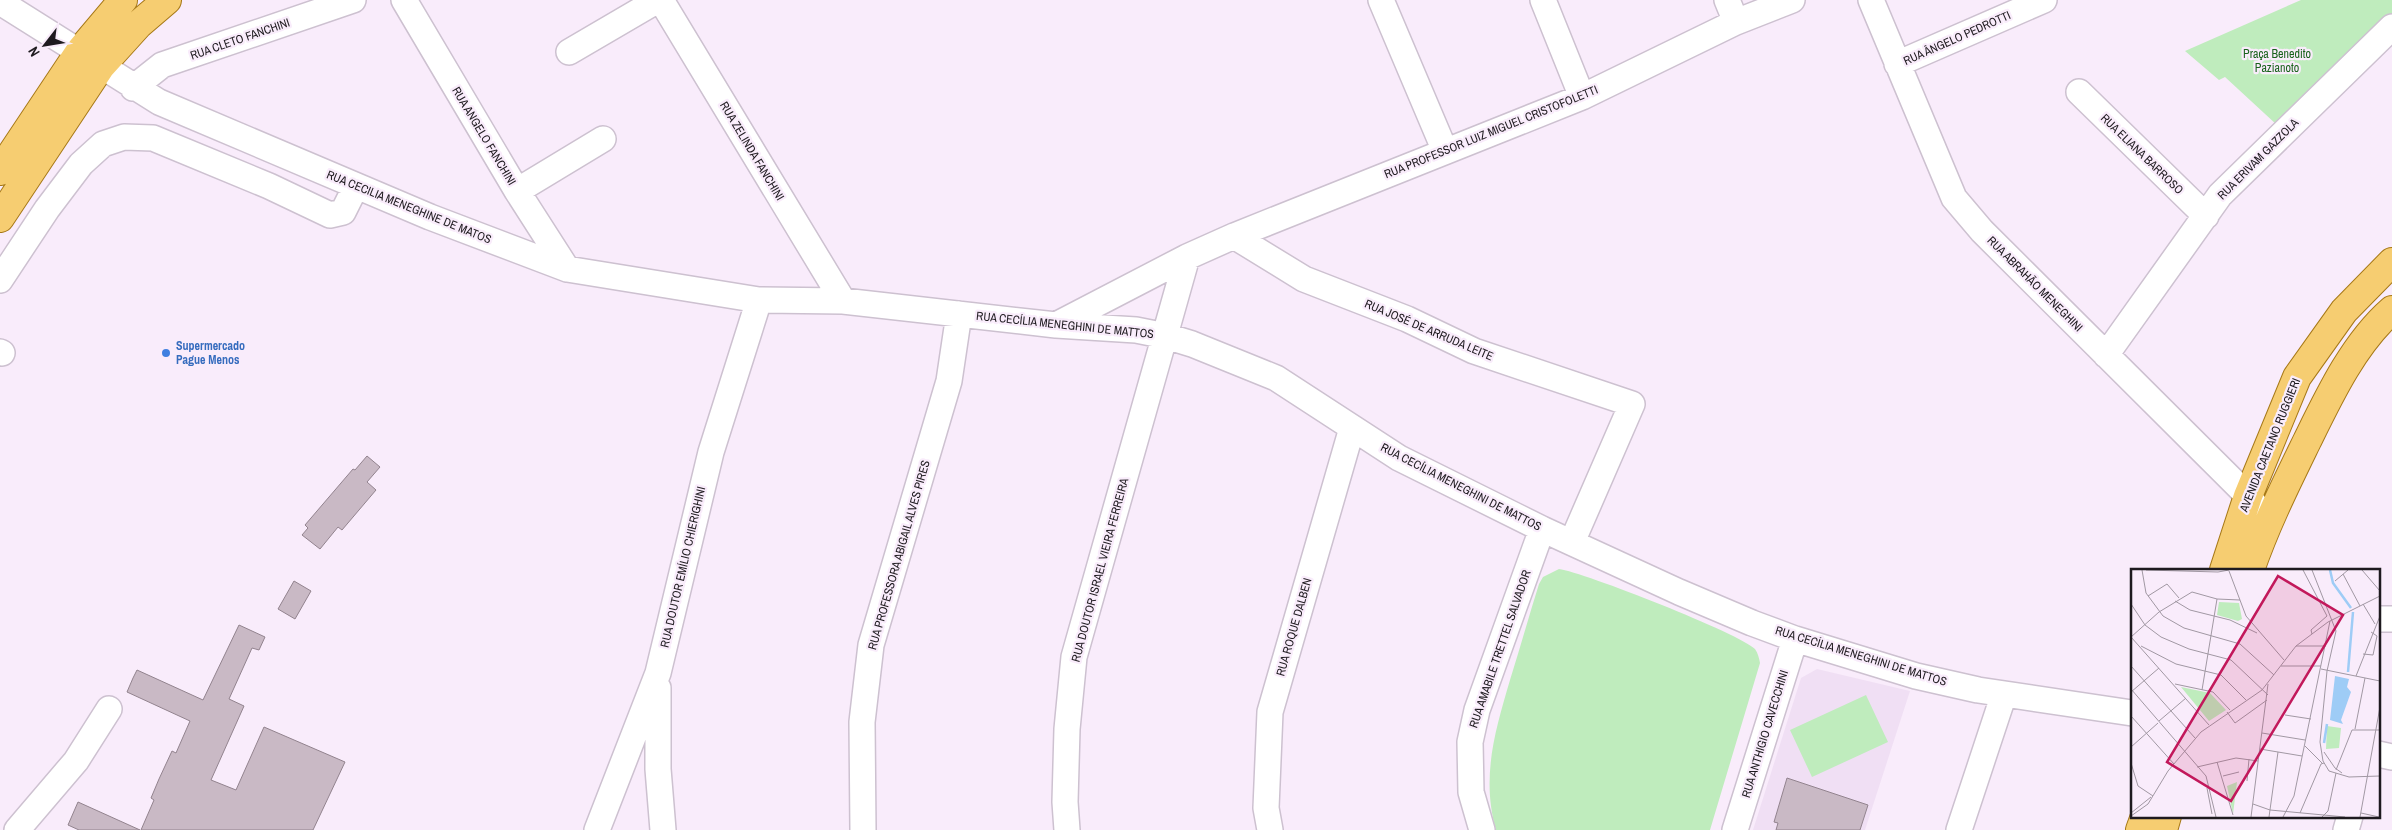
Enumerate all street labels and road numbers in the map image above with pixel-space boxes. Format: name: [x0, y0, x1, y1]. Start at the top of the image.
street label: RUA ÂNGELO PEDROTTI: [1901, 7, 2013, 69]
street label: RUA CLETO FANCHINI: [188, 14, 292, 64]
street label: RUA PROFESSOR LUIZ MIGUEL CRISTOFOLETTI: [1382, 82, 1600, 182]
street label: RUA ANGELO FANCHINI: [448, 84, 520, 188]
street label: RUA ZELINDA FANCHINI: [716, 99, 788, 203]
street label: RUA ELIANA BARROSO: [2097, 110, 2187, 198]
street label: RUA ERIVAM GAZZOLA: [2214, 115, 2302, 203]
street label: RUA CECILIA MENEGHINE DE MATOS: [324, 167, 494, 248]
street label: RUA ABRAHÃO MENEGHINI: [1984, 233, 2086, 335]
street label: RUA JOSÉ DE ARRUDA LEITE: [1362, 296, 1496, 364]
street label: RUA CECÍLIA MENEGHINI DE MATTOS: [975, 308, 1155, 342]
street label: AVENIDA CAETANO RUGGIERI: [2235, 376, 2304, 515]
street label: RUA CECÍLIA MENEGHINI DE MATTOS: [1378, 439, 1545, 535]
street label: RUA PROFESSORA ABIGAIL ALVES PIRES: [864, 458, 934, 652]
street label: RUA DOUTOR ISRAEL VIEIRA FERREIRA: [1068, 476, 1132, 664]
street label: RUA DOUTOR EMÍLIO CHIERIGHINI: [657, 485, 709, 649]
street label: RUA AMABILE TRETTEL SALVADOR: [1465, 568, 1535, 730]
street label: RUA ROQUE DALBEN: [1272, 576, 1316, 678]
street label: RUA CECÍLIA MENEGHINI DE MATTOS: [1773, 622, 1949, 690]
street label: RUA ANTHIGIO CAVECCHINI: [1738, 668, 1792, 800]

